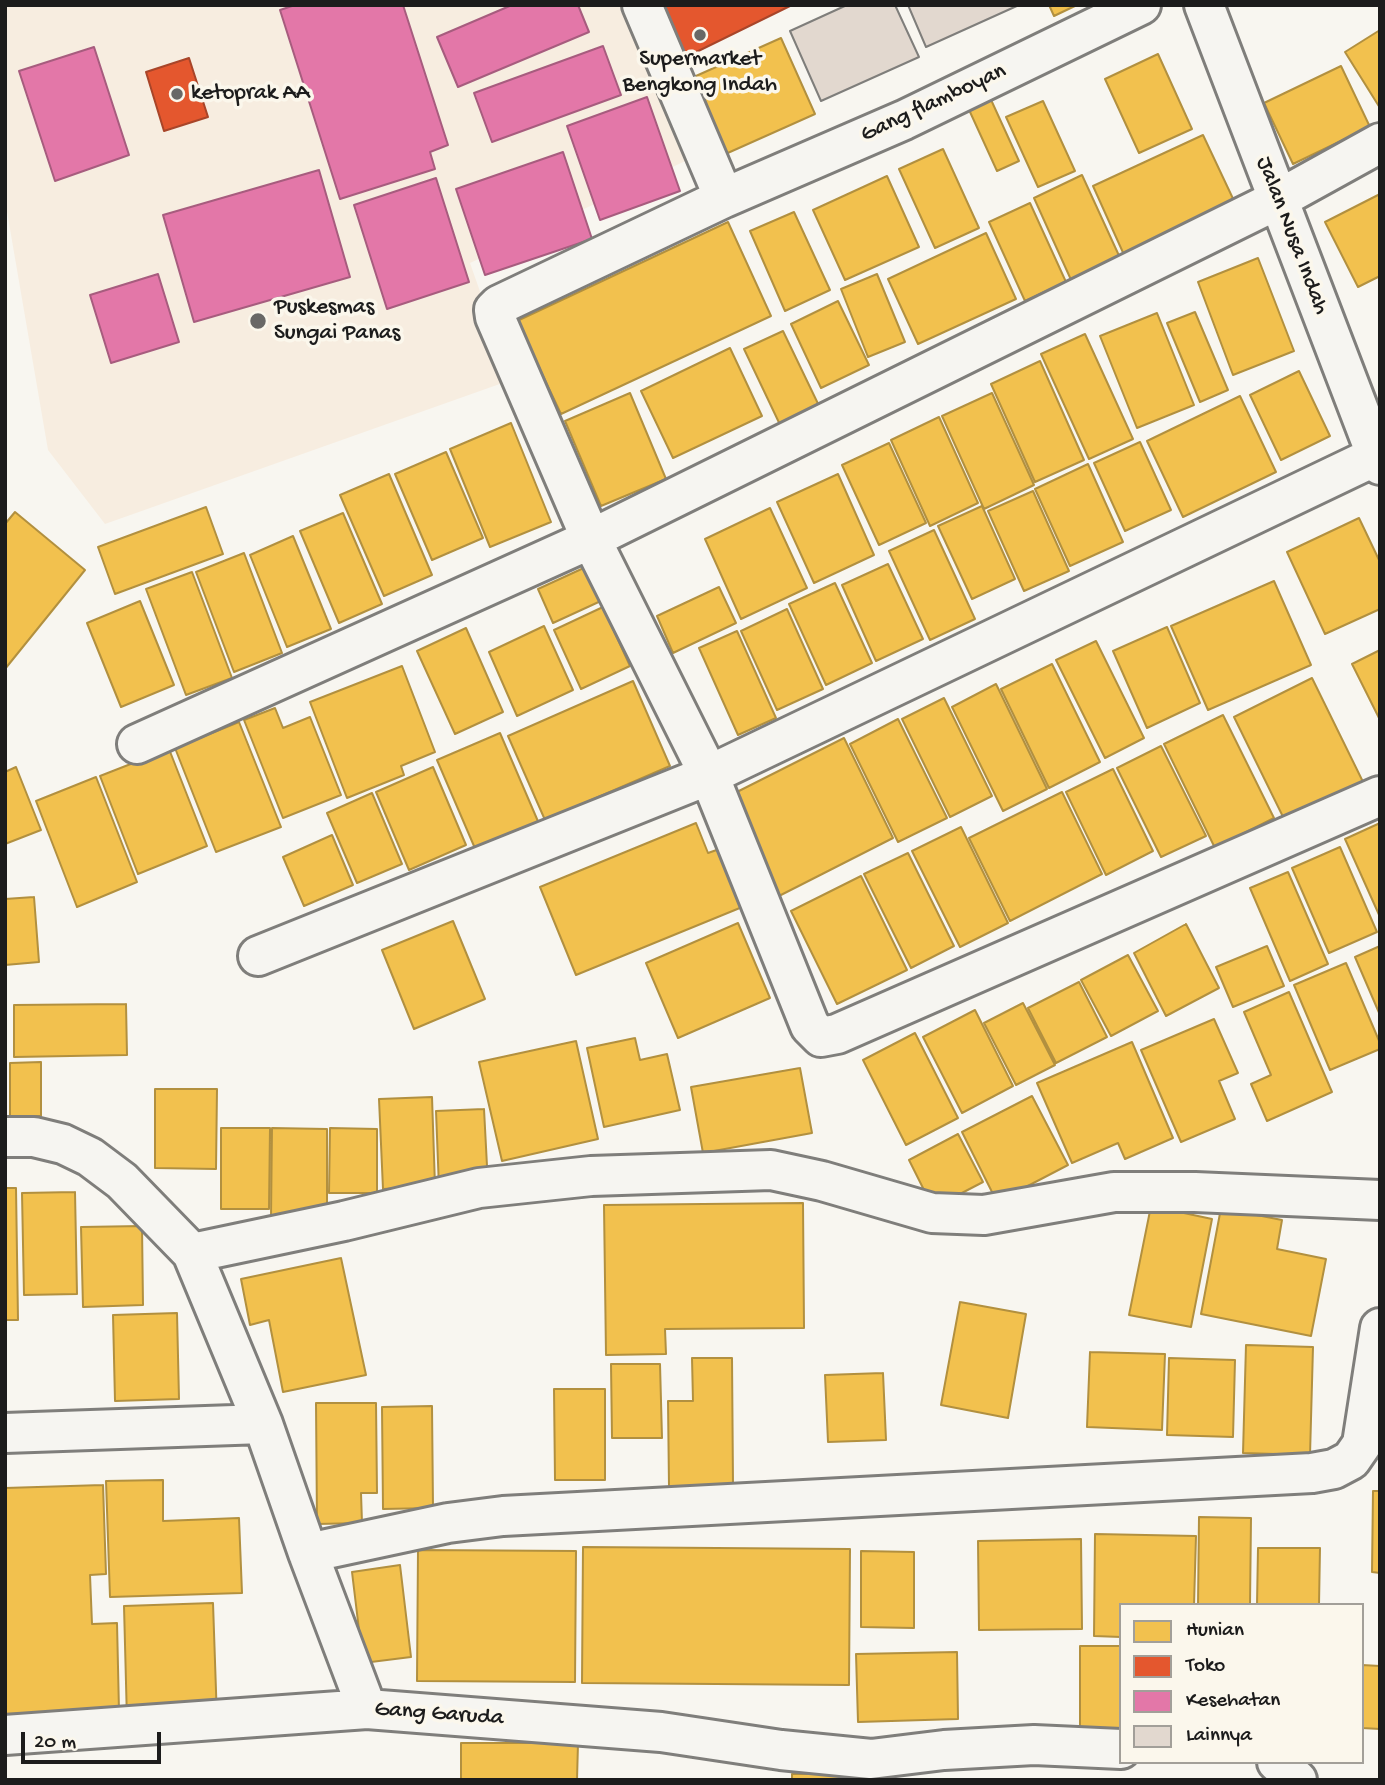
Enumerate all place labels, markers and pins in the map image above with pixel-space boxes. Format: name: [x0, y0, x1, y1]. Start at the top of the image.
marker: Supermarket Bengkong Indah: [692, 27, 708, 43]
place label: Supermarket Bengkong Indah: [623, 46, 777, 100]
place label: ketoprak AA: [191, 80, 310, 108]
marker: ketoprak AA: [169, 86, 185, 102]
place label: Puskesmas Sungai Panas: [274, 294, 400, 348]
marker: Puskesmas Sungai Panas: [248, 311, 268, 331]

